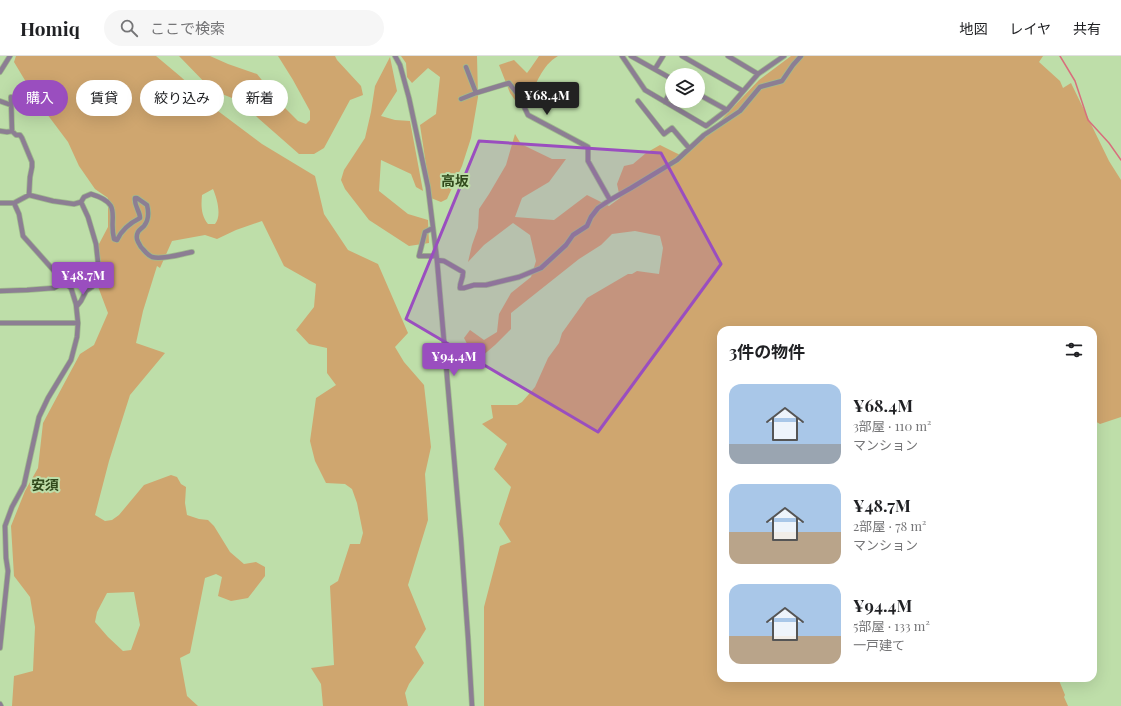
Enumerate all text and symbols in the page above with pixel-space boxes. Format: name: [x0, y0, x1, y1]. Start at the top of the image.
search box: [104, 10, 384, 46]
text: Homiq: [20, 15, 80, 41]
icon: search: [118, 17, 140, 39]
text: ここで検索: [150, 18, 225, 38]
text: 地図: [959, 19, 987, 38]
text: レイヤ: [1009, 19, 1051, 38]
text: 共有: [1073, 19, 1101, 38]
map controls: [665, 68, 705, 108]
button: layers: [665, 68, 705, 108]
chip: 購入: [12, 80, 68, 116]
chip: 賃貸: [76, 80, 132, 116]
chip: 絞り込み: [140, 80, 224, 116]
chip: 新着: [232, 80, 288, 116]
pin: ¥68.4M: [514, 82, 580, 116]
text: ¥68.4M: [524, 86, 570, 103]
district label: 高坂: [441, 171, 469, 190]
pin: ¥48.7M: [50, 262, 116, 296]
text: ¥48.7M: [61, 266, 105, 283]
icon: filters: [1063, 339, 1085, 361]
text: 3件の物件: [729, 340, 805, 362]
pin: ¥94.4M: [421, 343, 487, 377]
text: ¥94.4M: [431, 347, 477, 364]
text: ¥68.4M: [853, 394, 913, 416]
icon: home: [761, 400, 809, 448]
text: 3部屋 · 110 m²: [853, 417, 931, 434]
text: マンション: [853, 436, 918, 453]
district label: 安須: [31, 475, 59, 494]
text: ¥48.7M: [853, 494, 911, 516]
icon: home: [761, 500, 809, 548]
text: 2部屋 · 78 m²: [853, 517, 926, 534]
text: マンション: [853, 536, 918, 553]
text: ¥94.4M: [853, 594, 912, 616]
icon: home: [761, 600, 809, 648]
text: 5部屋 · 133 m²: [853, 617, 930, 634]
text: 一戸建て: [853, 636, 905, 653]

